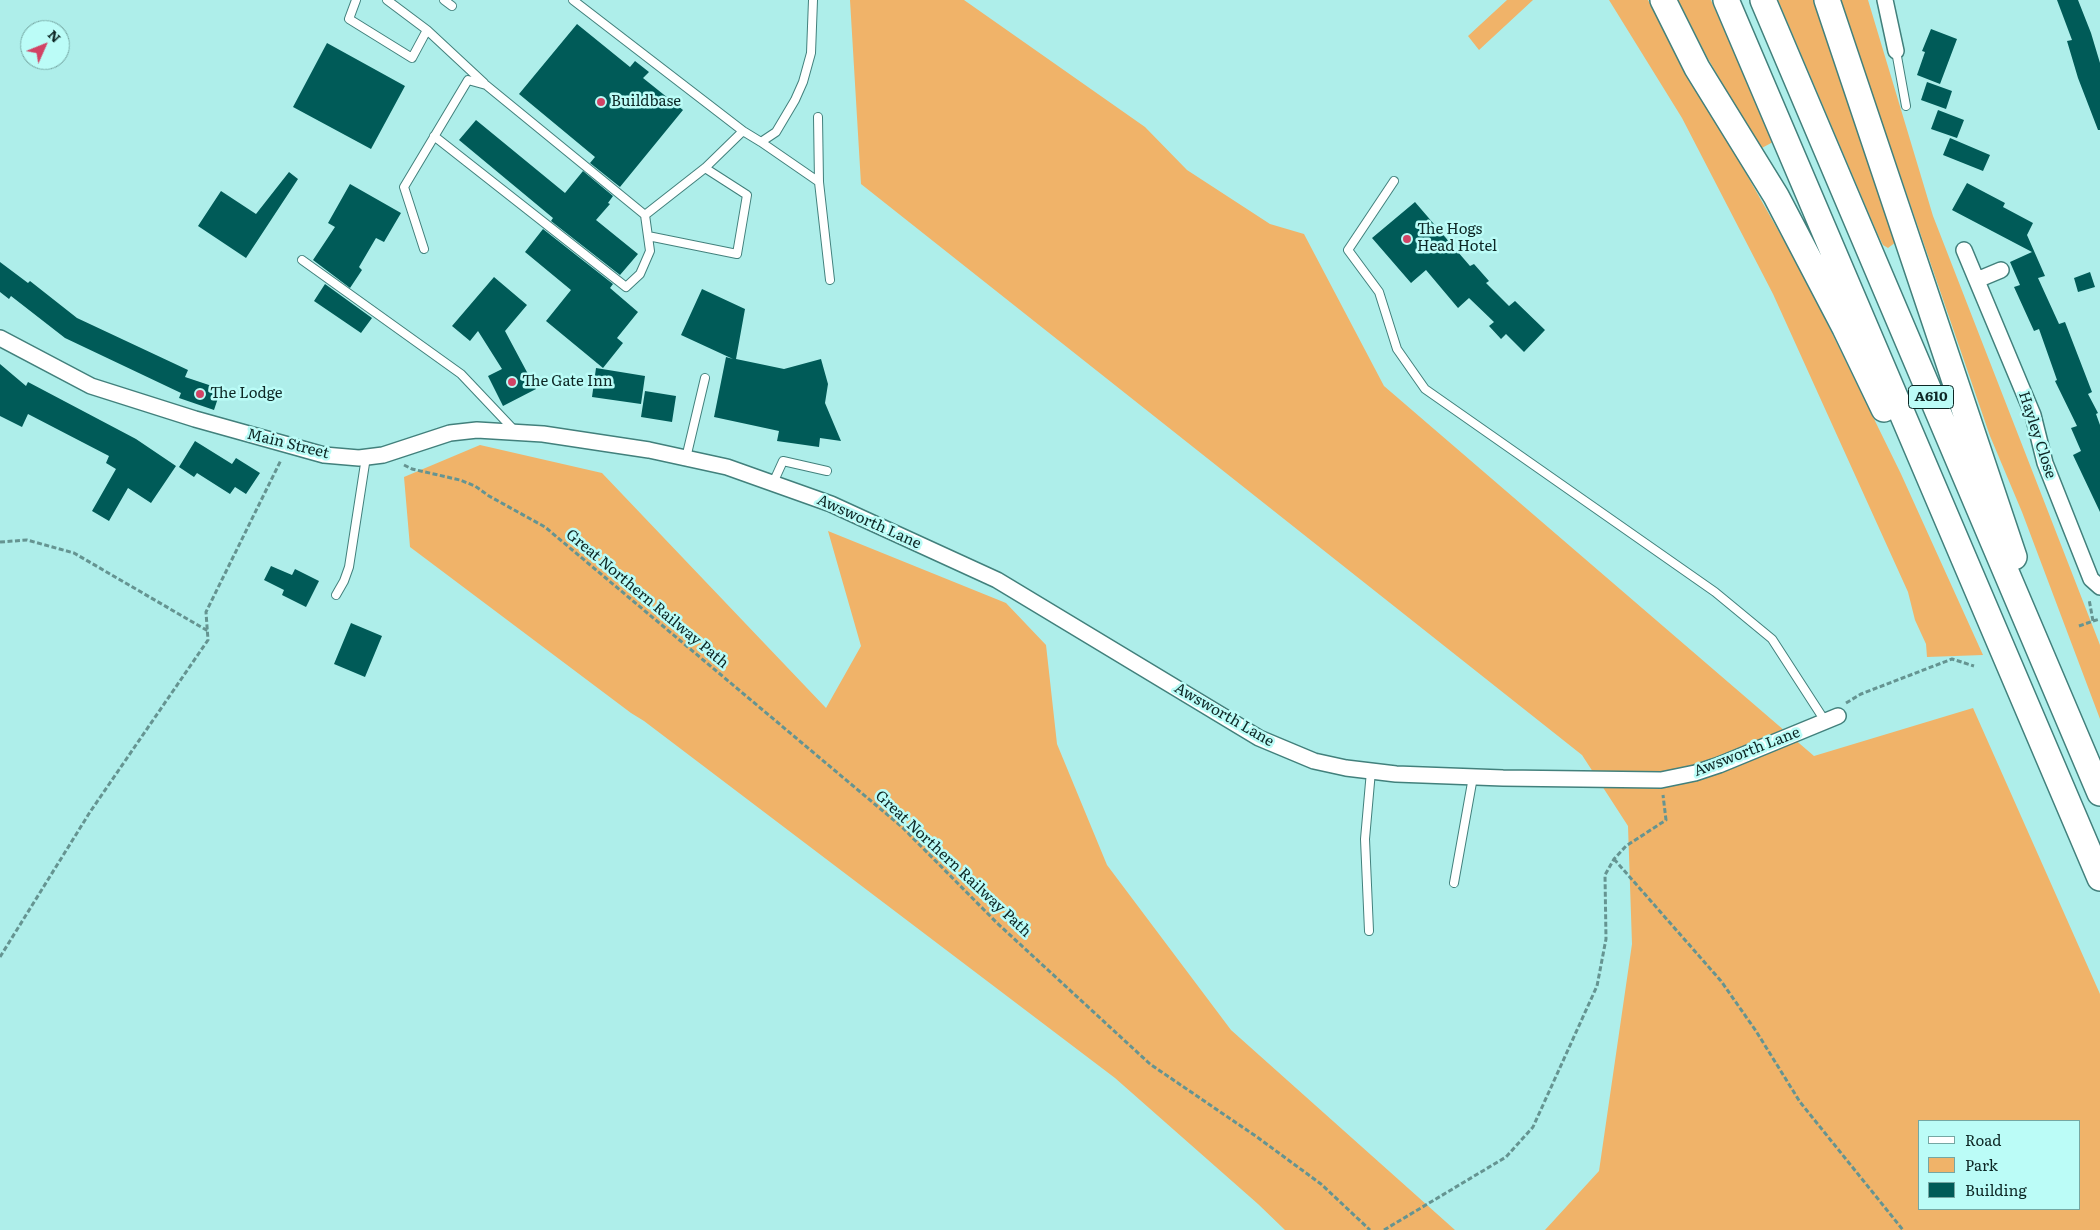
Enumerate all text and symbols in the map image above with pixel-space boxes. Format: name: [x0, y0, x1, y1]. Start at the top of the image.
north arrow: [20, 20, 70, 70]
text: N: [44, 24, 66, 46]
place label: Buildbase: [611, 93, 681, 111]
marker: Buildbase: [595, 96, 607, 108]
place label: The Hogs Head Hotel: [1417, 221, 1497, 256]
marker: The Hogs Head Hotel: [1401, 233, 1413, 245]
place label: The Gate Inn: [522, 373, 613, 391]
marker: The Gate Inn: [506, 376, 518, 388]
place label: The Lodge: [210, 385, 283, 403]
road number: A610: [1908, 386, 1954, 408]
marker: The Lodge: [194, 388, 206, 400]
street label: Hayley Close: [2014, 389, 2060, 481]
street label: Main Street: [245, 425, 331, 463]
street label: Awsworth Lane: [814, 491, 924, 553]
street label: Great Northern Railway Path: [562, 526, 732, 672]
street label: Awsworth Lane: [1171, 679, 1277, 751]
street label: Awsworth Lane: [1691, 724, 1803, 780]
street label: Great Northern Railway Path: [871, 787, 1035, 941]
legend: [1918, 1120, 2080, 1210]
text: Road: [1965, 1128, 2001, 1151]
text: Park: [1965, 1153, 1998, 1176]
text: Building: [1965, 1178, 2027, 1201]

